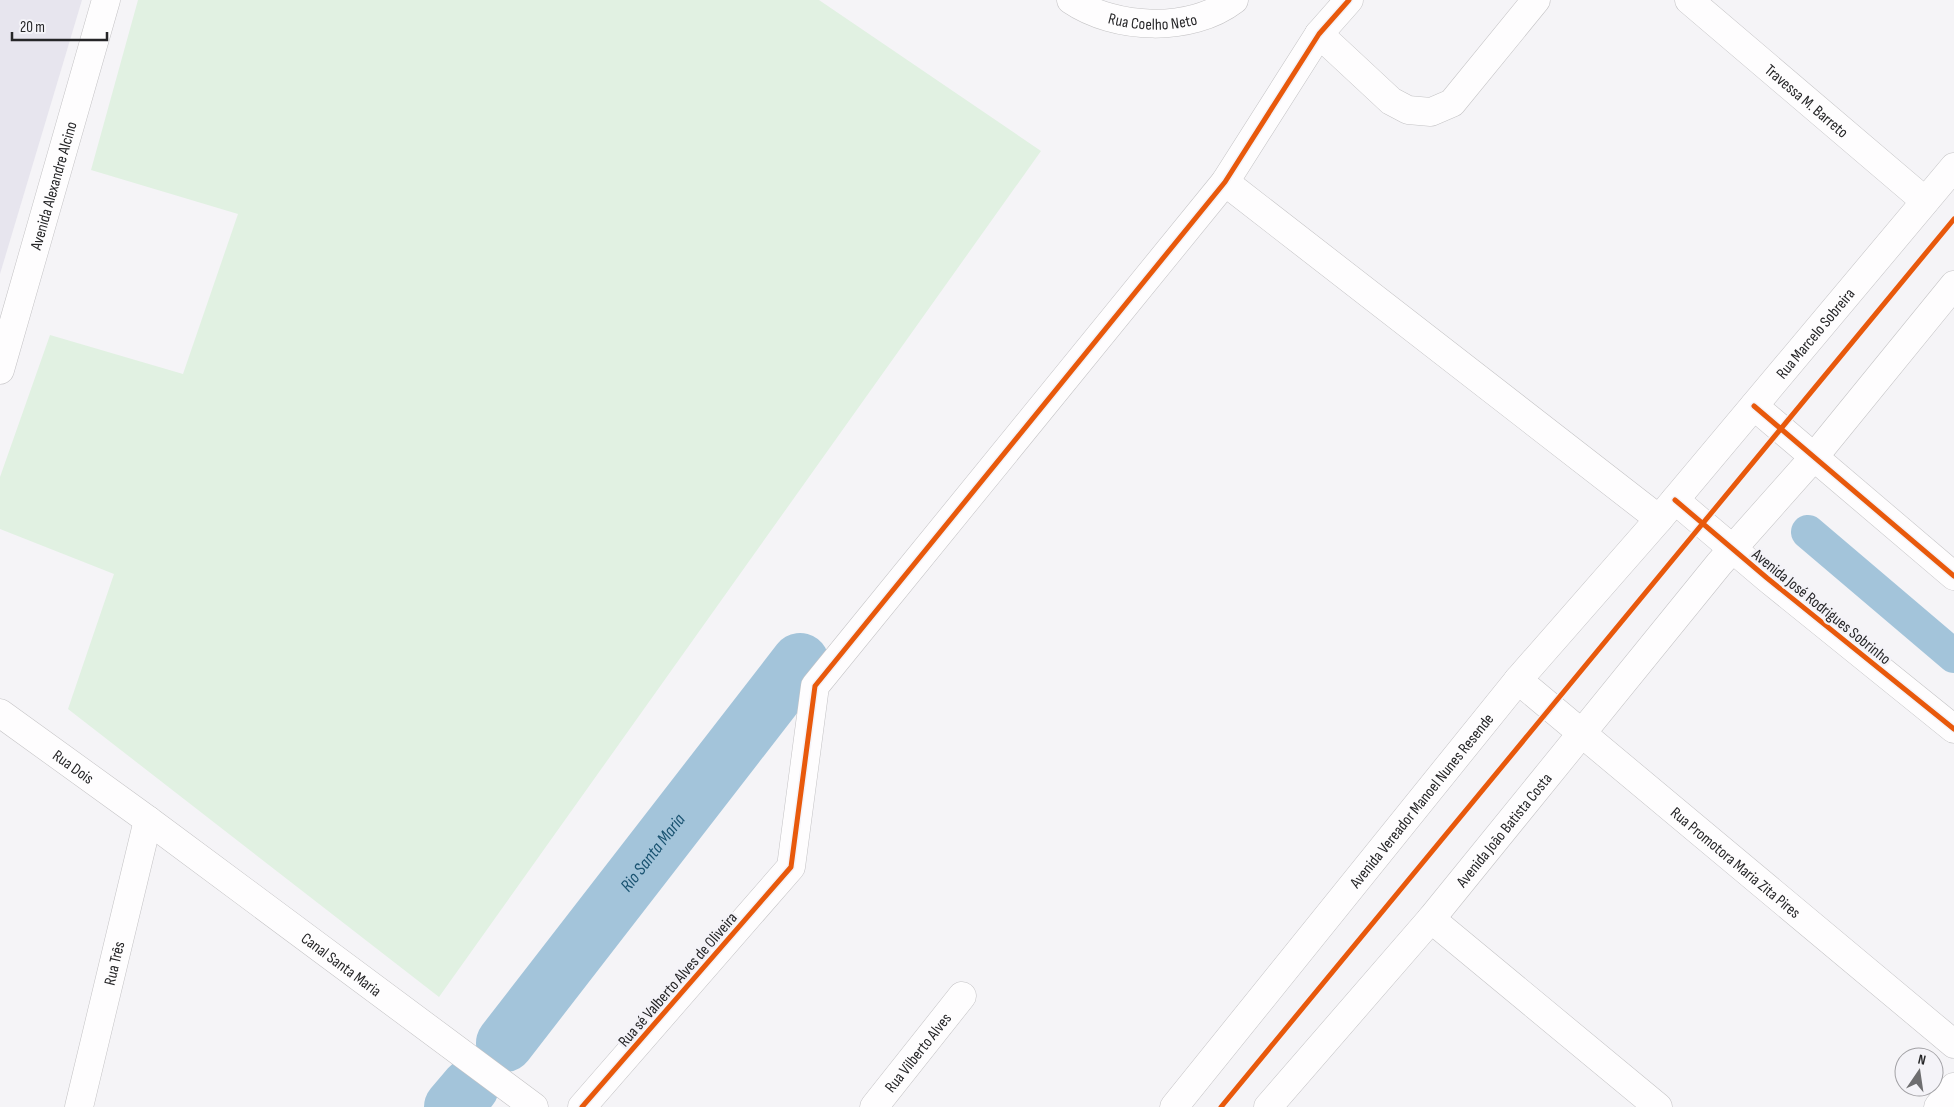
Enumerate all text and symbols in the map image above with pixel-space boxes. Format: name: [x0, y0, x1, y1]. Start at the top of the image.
scale bar: [12, 10, 108, 42]
street label: Rua Coelho Neto: [1106, 10, 1199, 35]
text: 20 m: [20, 18, 45, 37]
street label: Travessa M. Barreto: [1761, 61, 1852, 142]
street label: Avenida Alexandre Alcino: [27, 119, 82, 253]
street label: Rua Marcelo Sobreira: [1773, 285, 1859, 383]
street label: Avenida José Rodrigues Sobrinho: [1747, 545, 1894, 669]
street label: Avenida Vereador Manoel Nunes Resende: [1346, 710, 1498, 893]
street label: Rua Dois: [49, 746, 97, 789]
street label: Avenida João Batista Costa: [1452, 770, 1557, 892]
street label: Rua Promotora Maria Zita Pires: [1666, 804, 1804, 923]
water label: Rio Santa Maria: [616, 809, 690, 896]
street label: Rua sé Valberto Alves de Oliveira: [615, 909, 742, 1051]
street label: Canal Santa Maria: [297, 929, 385, 1001]
street label: Rua Três: [101, 939, 130, 987]
street label: Rua Vilberto Alves: [881, 1009, 956, 1097]
north arrow: [1894, 1047, 1944, 1097]
text: N: [1916, 1051, 1927, 1069]

